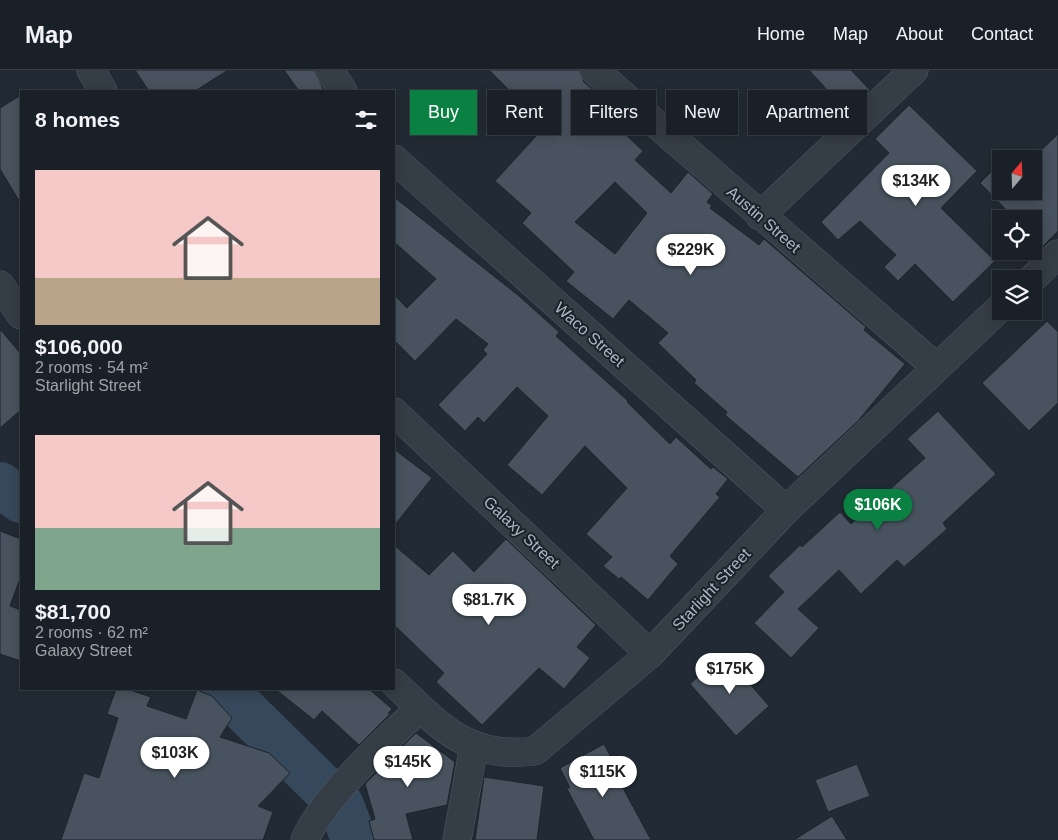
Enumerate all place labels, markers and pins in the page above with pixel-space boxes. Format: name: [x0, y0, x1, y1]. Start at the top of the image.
pin: $134K: [881, 164, 951, 207]
pin: $229K: [656, 234, 726, 276]
pin: $106K: [843, 488, 913, 531]
pin: $81.7K: [448, 584, 530, 626]
pin: $175K: [695, 652, 765, 695]
pin: $103K: [140, 736, 210, 779]
pin: $145K: [373, 746, 443, 788]
pin: $115K: [568, 756, 638, 798]

